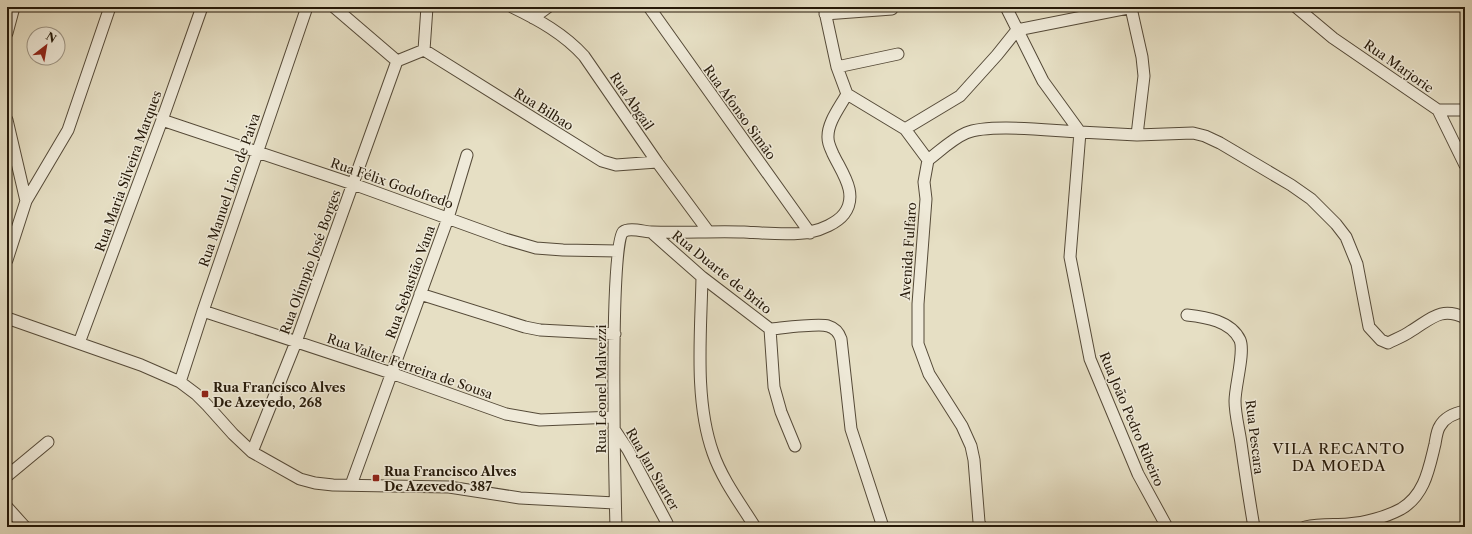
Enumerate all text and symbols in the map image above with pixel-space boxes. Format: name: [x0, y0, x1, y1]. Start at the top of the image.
north arrow: [26, 26, 66, 66]
text: N: [43, 29, 59, 46]
street label: Rua Marjorie: [1361, 36, 1437, 96]
street label: Rua Afonso Simão: [700, 62, 780, 162]
street label: Rua Abgail: [607, 69, 657, 133]
street label: Rua Bilbao: [511, 84, 577, 134]
street label: Rua Maria Silveira Marques: [91, 88, 165, 254]
street label: Rua Manuel Lino de Paiva: [195, 111, 263, 269]
street label: Rua Félix Godofredo: [328, 154, 456, 212]
street label: Rua Olímpio José Borges: [276, 187, 344, 336]
street label: Avenida Fulfaro: [897, 202, 919, 301]
street label: Rua Sebastião Vana: [382, 223, 438, 341]
street label: Rua Duarte de Brito: [669, 227, 775, 317]
street label: Rua Leonel Malvezzi: [593, 324, 609, 454]
street label: Rua Valter Ferreira de Sousa: [325, 330, 495, 402]
street label: Rua João Pedro Ribeiro: [1096, 349, 1168, 489]
place label: Rua Francisco Alves De Azevedo, 268: [213, 379, 346, 410]
marker: Rua Francisco Alves De Azevedo, 268: [200, 389, 210, 399]
street label: Rua Pescara: [1243, 399, 1268, 475]
street label: Rua Jan Starter: [623, 425, 683, 514]
district label: VILA RECANTO DA MOEDA: [1272, 439, 1405, 475]
place label: Rua Francisco Alves De Azevedo, 387: [384, 463, 517, 494]
marker: Rua Francisco Alves De Azevedo, 387: [371, 473, 381, 483]

